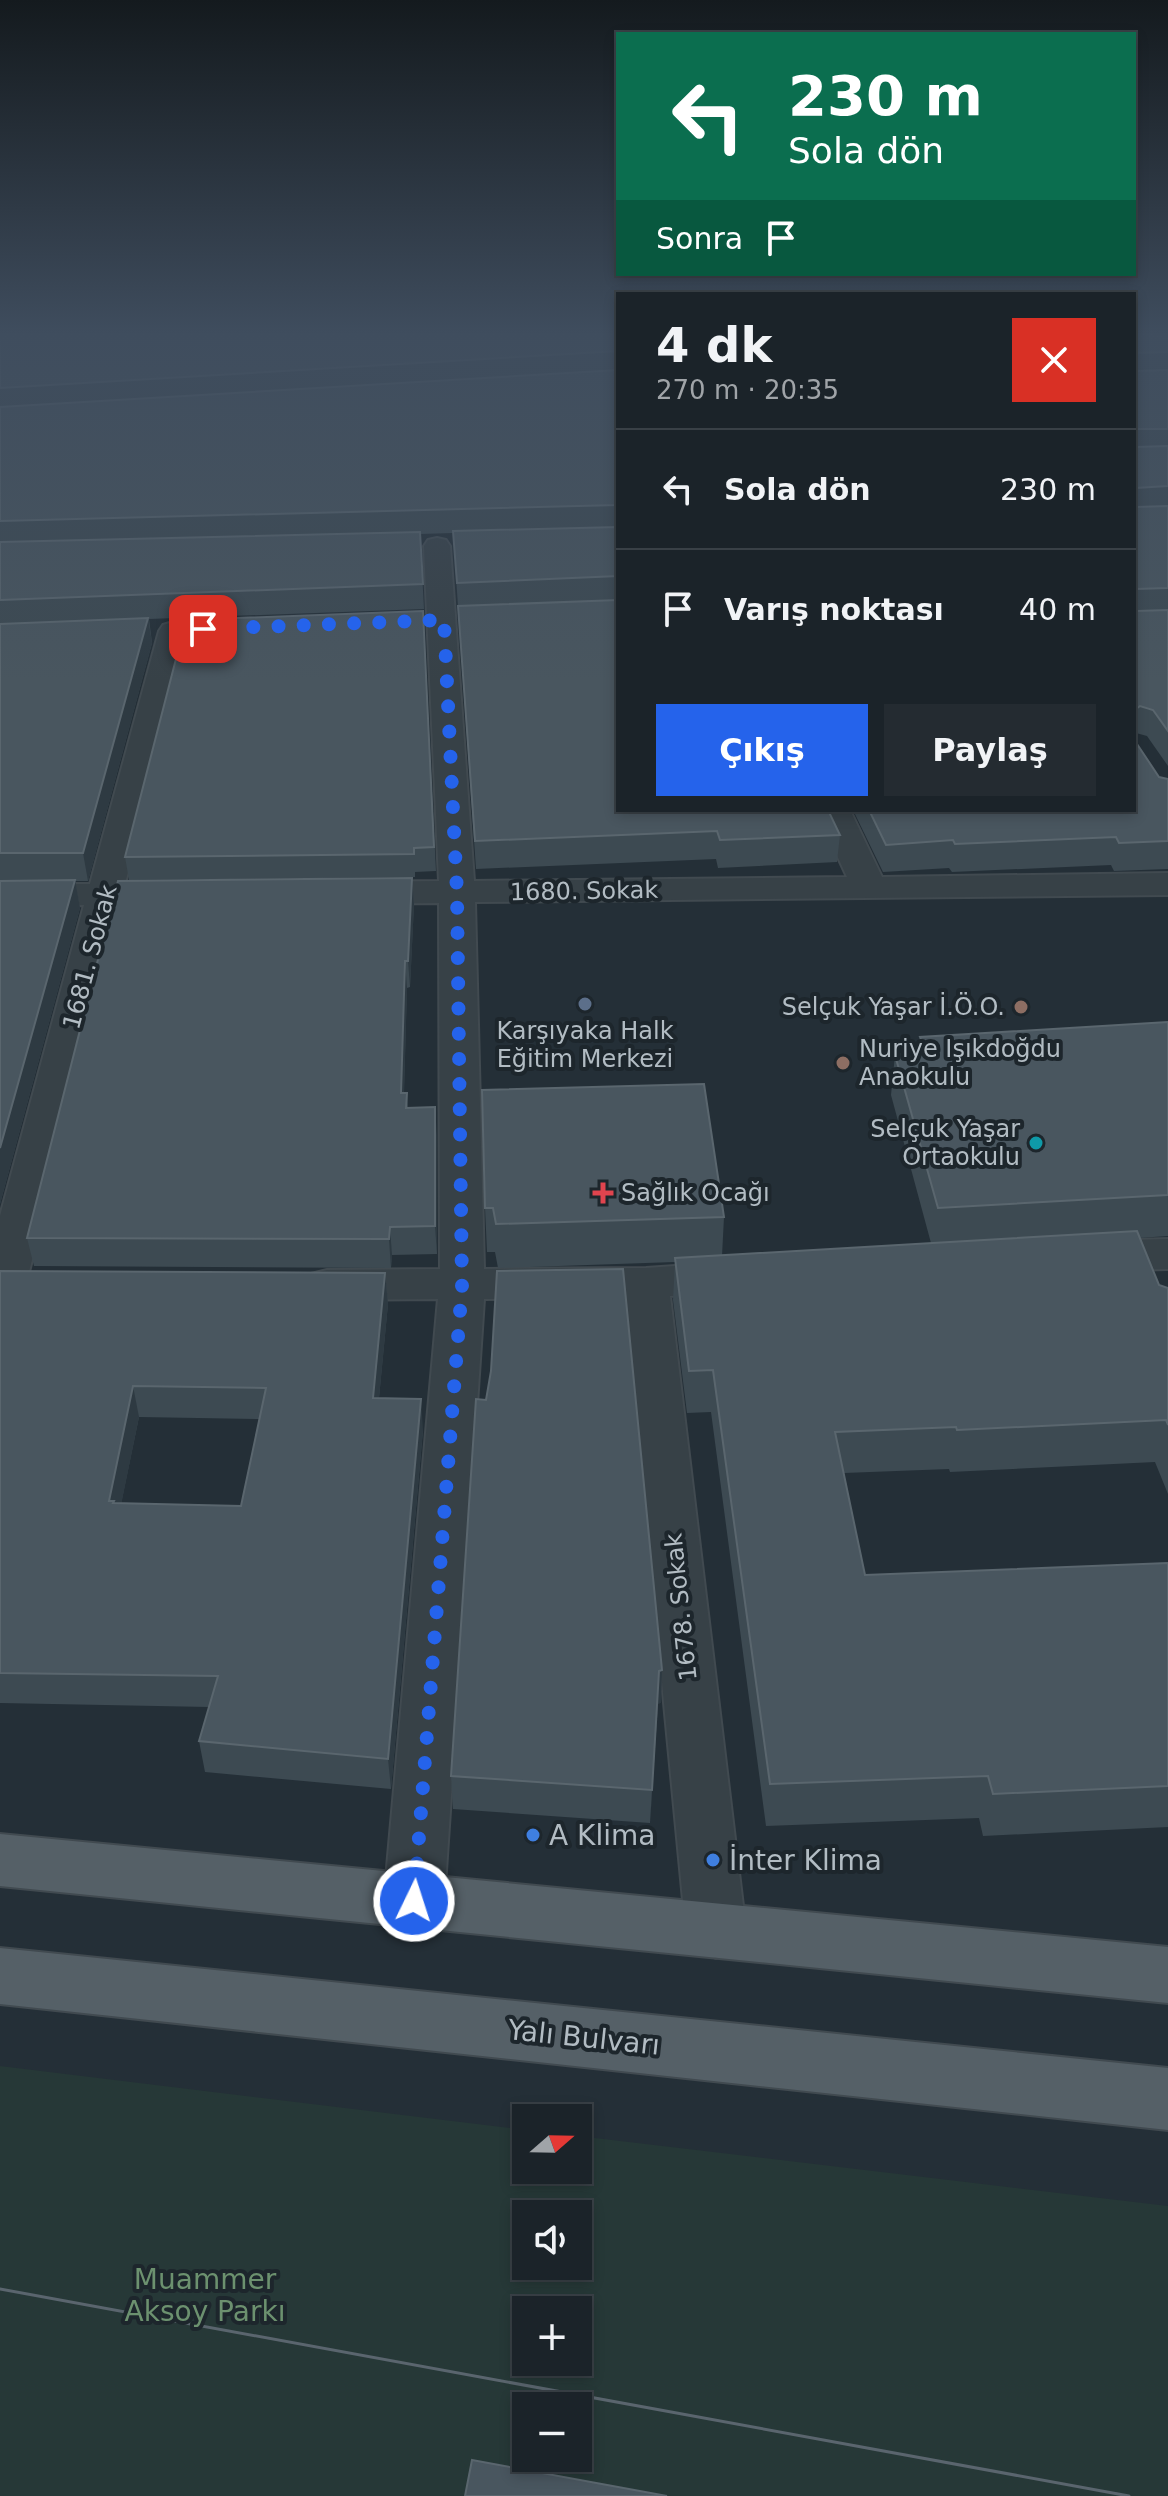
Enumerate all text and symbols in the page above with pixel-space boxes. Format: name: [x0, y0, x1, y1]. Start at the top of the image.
text: 230 m: [788, 63, 983, 128]
icon: left: [656, 64, 760, 168]
text: Sola dön: [788, 130, 944, 171]
icon: arrive: [759, 216, 803, 260]
text: Sonra: [656, 221, 743, 256]
text: 4 dk: [656, 317, 772, 373]
button: close: [1012, 318, 1096, 402]
text: 270 m · 20:35: [656, 375, 839, 405]
icon: left: [656, 467, 700, 511]
text: Sola dön: [724, 472, 871, 507]
text: 230 m: [1000, 472, 1096, 507]
icon: arrive: [656, 587, 700, 631]
text: Varış noktası: [724, 592, 944, 627]
text: 40 m: [1019, 592, 1096, 627]
pin: [169, 595, 237, 663]
icon: arrive: [181, 607, 225, 651]
button: Çıkış: [656, 704, 868, 796]
button: Paylaş: [884, 704, 1096, 796]
street label: 1680. Sokak: [510, 876, 658, 906]
street label: 1681. Sokak: [57, 882, 123, 1032]
place label: Selçuk Yaşar İ.Ö.O.: [782, 992, 1005, 1021]
marker: Karşıyaka Halk Eğitim Merkezi: [576, 995, 594, 1013]
marker: Selçuk Yaşar İ.Ö.O.: [1012, 998, 1030, 1016]
place label: Karşıyaka Halk Eğitim Merkezi: [496, 1017, 674, 1073]
place label: Nuriye Işıkdoğdu Anaokulu: [859, 1035, 1061, 1091]
marker: Nuriye Işıkdoğdu Anaokulu: [834, 1054, 852, 1072]
place label: Selçuk Yaşar Ortaokulu: [870, 1115, 1020, 1171]
marker: Selçuk Yaşar Ortaokulu: [1027, 1134, 1045, 1152]
place label: Sağlık Ocağı: [621, 1179, 770, 1207]
marker: Sağlık Ocağı: [592, 1182, 614, 1204]
street label: 1678. Sokak: [659, 1532, 703, 1682]
place label: A Klima: [549, 1819, 655, 1852]
marker: A Klima: [524, 1826, 542, 1844]
place label: İnter Klima: [729, 1844, 882, 1877]
marker: İnter Klima: [704, 1851, 722, 1869]
position arrow: [372, 1859, 456, 1943]
street label: Yalı Bulvarı: [505, 2013, 662, 2062]
north arrow: [512, 2104, 592, 2184]
map controls: [512, 2104, 592, 2472]
button: sound: [512, 2200, 592, 2280]
park label: Muammer Aksoy Parkı: [125, 2263, 285, 2328]
button: +: [512, 2296, 592, 2376]
button: −: [512, 2392, 592, 2472]

